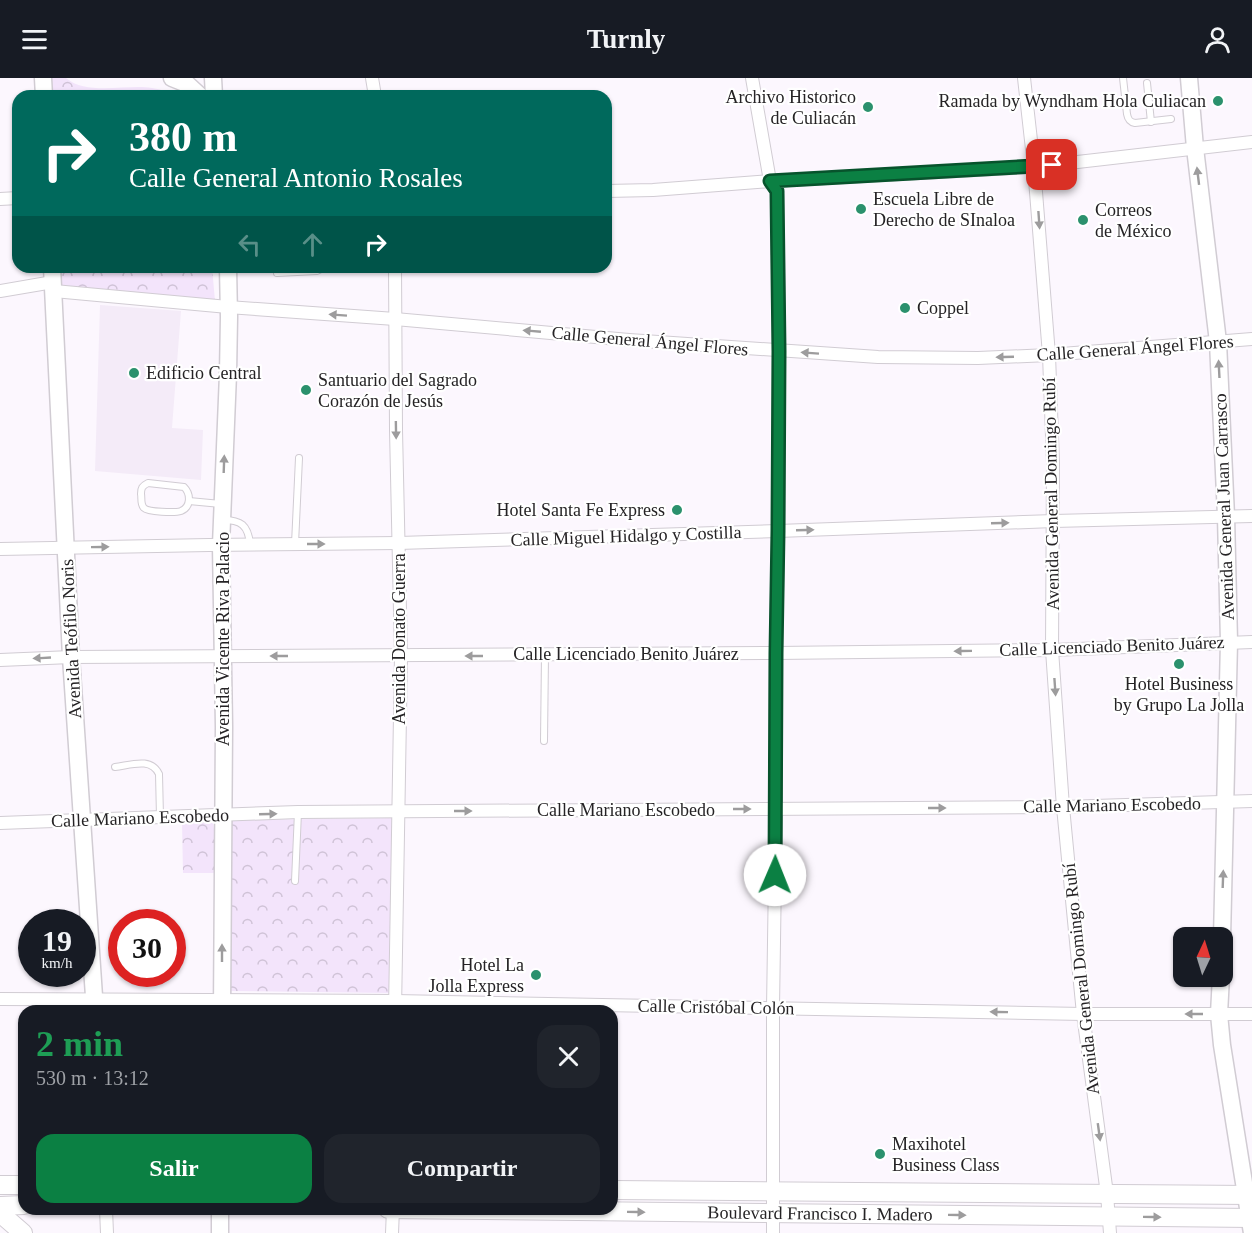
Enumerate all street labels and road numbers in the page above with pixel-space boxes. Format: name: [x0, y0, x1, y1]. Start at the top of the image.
street label: Calle General Ángel Flores: [551, 321, 749, 360]
street label: Calle General Ángel Flores: [1036, 330, 1234, 365]
street label: Avenida General Domingo Rubí: [1039, 377, 1063, 611]
street label: Avenida General Juan Carrasco: [1210, 393, 1238, 621]
street label: Calle Miguel Hidalgo y Costilla: [510, 522, 742, 550]
street label: Avenida Vicente Riva Palacio: [213, 532, 233, 746]
street label: Avenida Donato Guerra: [389, 553, 409, 725]
street label: Avenida Teófilo Noris: [57, 559, 85, 719]
street label: Calle Licenciado Benito Juárez: [999, 632, 1225, 660]
street label: Calle Licenciado Benito Juárez: [513, 644, 739, 664]
street label: Calle Mariano Escobedo: [1023, 793, 1201, 817]
street label: Calle Mariano Escobedo: [537, 800, 715, 820]
street label: Calle Mariano Escobedo: [51, 805, 229, 831]
street label: Avenida General Domingo Rubí: [1059, 862, 1103, 1096]
street label: Calle Cristóbal Colón: [637, 996, 795, 1018]
street label: Boulevard Francisco I. Madero: [707, 1202, 933, 1225]

